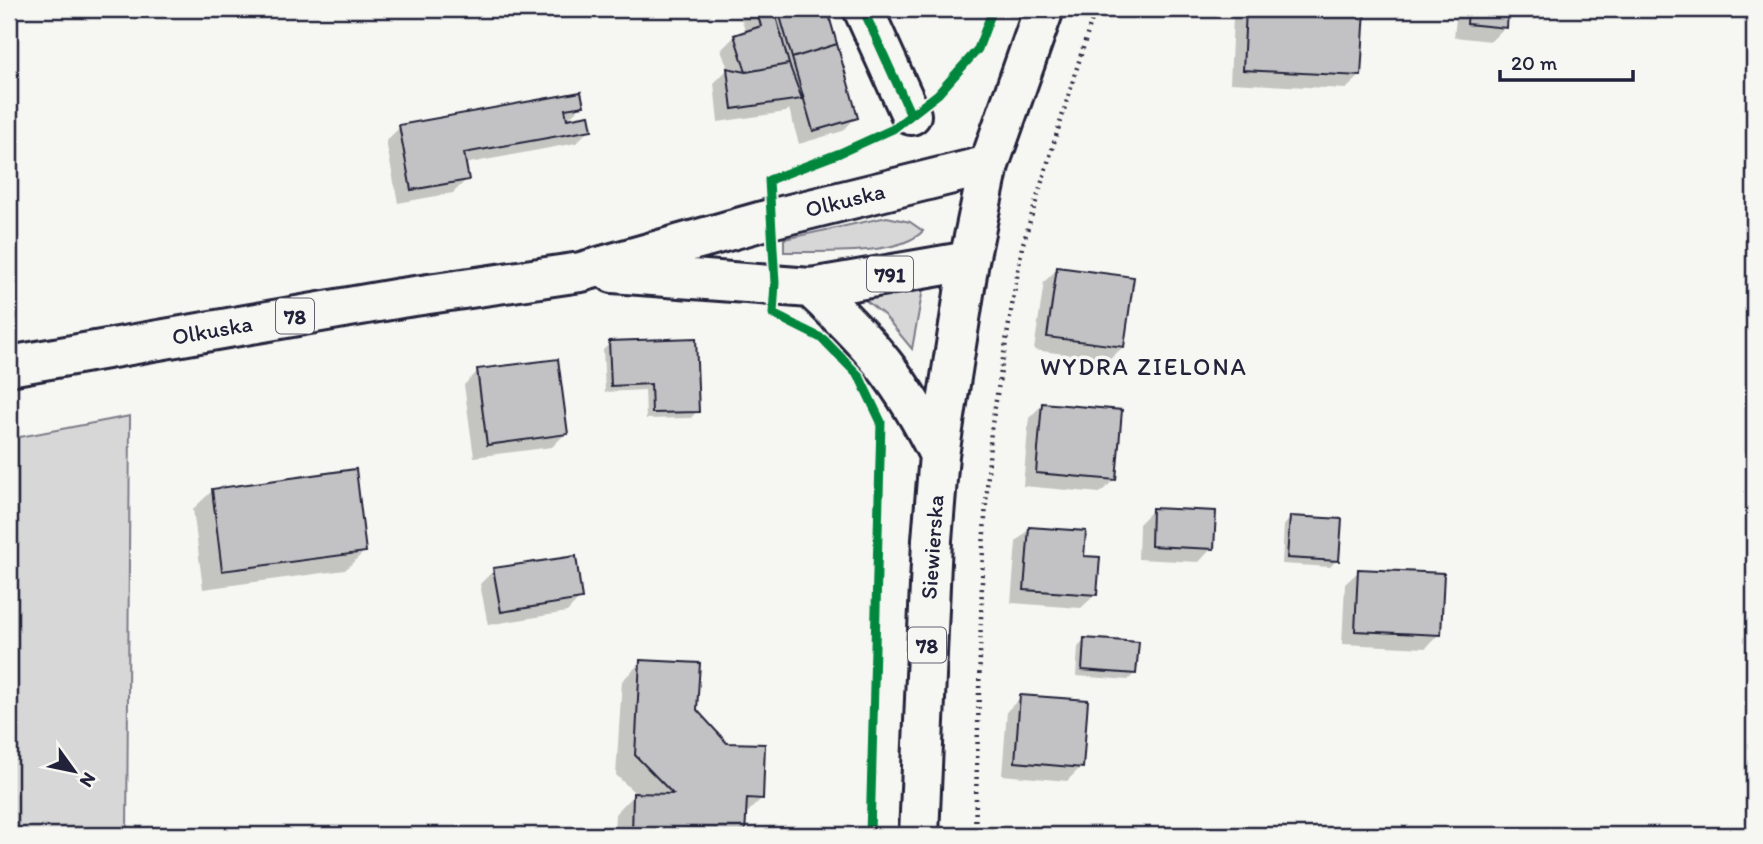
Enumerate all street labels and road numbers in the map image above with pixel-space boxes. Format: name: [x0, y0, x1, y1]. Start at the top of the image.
street label: Olkuska: [802, 177, 888, 223]
road number: 791: [867, 256, 913, 292]
road number: 78: [276, 298, 314, 334]
street label: Olkuska: [170, 309, 254, 351]
street label: Siewierska: [914, 494, 950, 600]
road number: 78: [908, 628, 946, 662]

